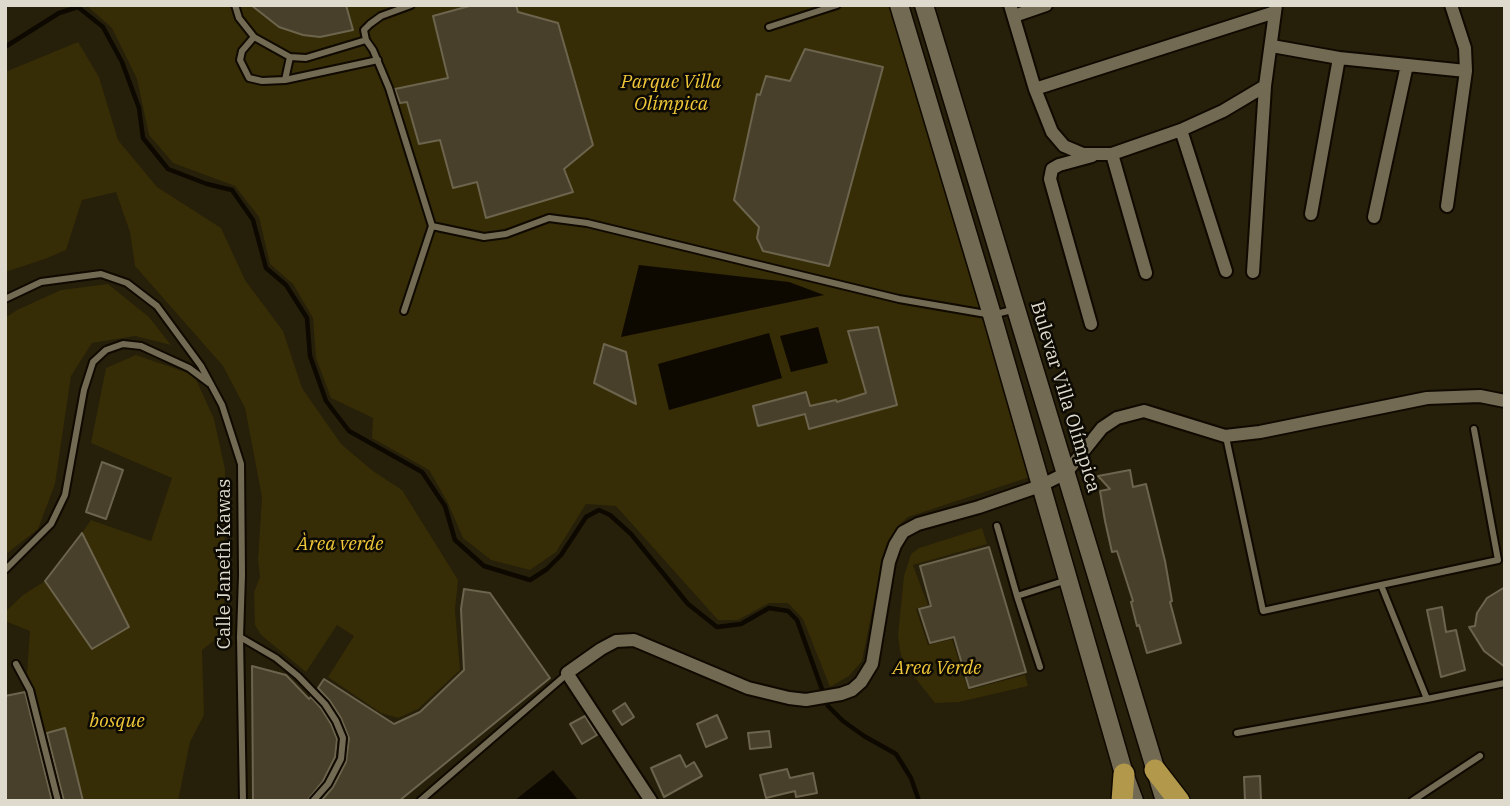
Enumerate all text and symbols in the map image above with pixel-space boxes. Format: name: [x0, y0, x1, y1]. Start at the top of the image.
park label: Parque Villa Olímpica: [621, 72, 721, 116]
street label: Bulevar Villa Olímpica: [1025, 299, 1105, 495]
street label: Calle Janeth Kawas: [214, 479, 236, 649]
park label: Àrea verde: [297, 534, 383, 556]
park label: Area Verde: [893, 658, 981, 680]
park label: bosque: [89, 711, 145, 733]

